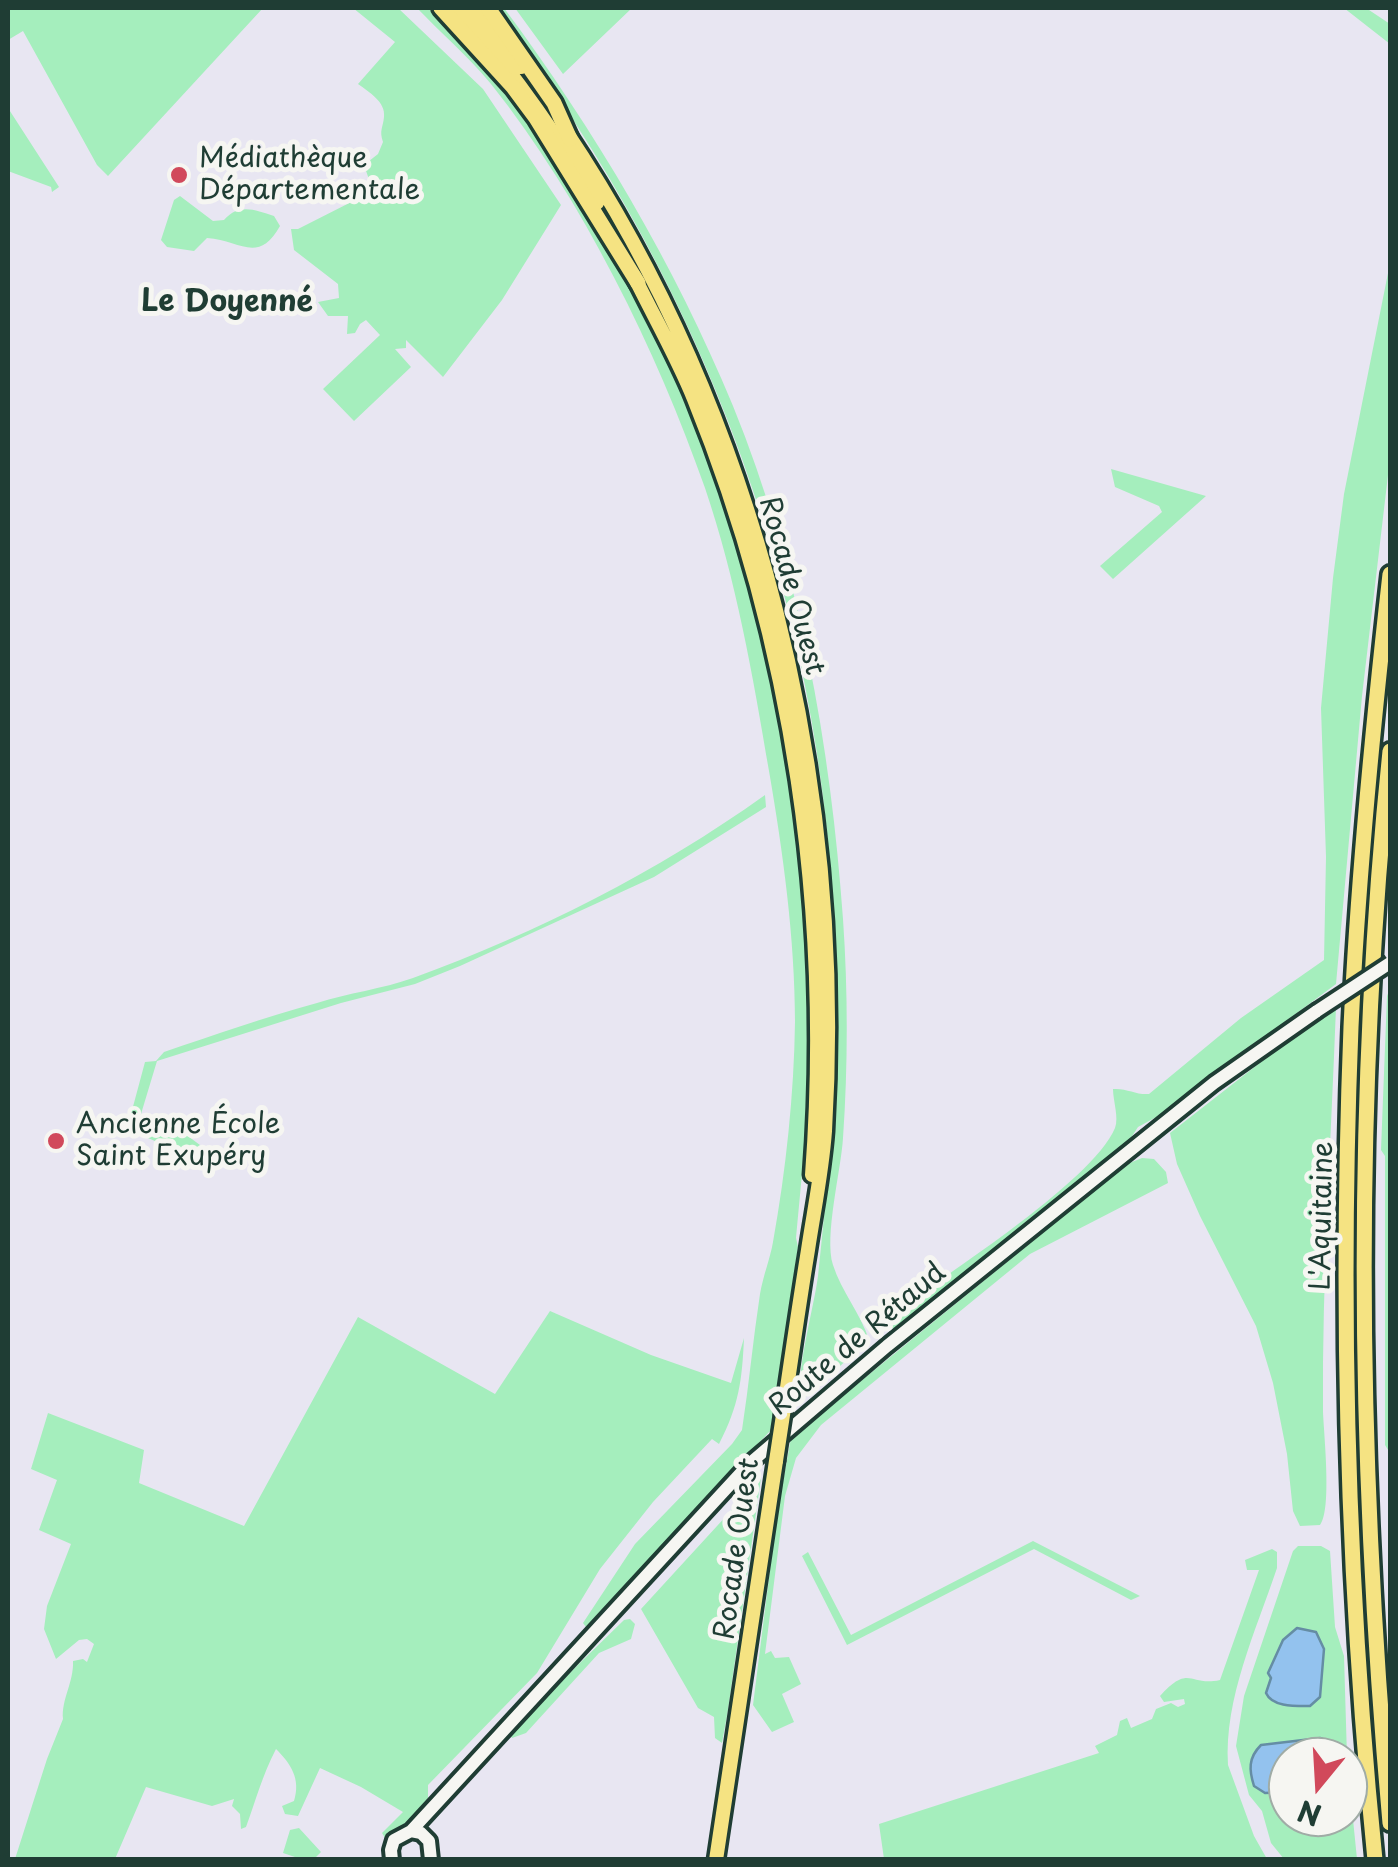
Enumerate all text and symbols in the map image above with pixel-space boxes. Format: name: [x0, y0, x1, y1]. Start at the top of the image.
place label: Médiathèque Départementale: [199, 142, 420, 208]
marker: Médiathèque Départementale: [168, 164, 190, 186]
district label: Le Doyenné: [141, 285, 313, 321]
street label: Rocade Ouest: [751, 493, 831, 679]
place label: Ancienne École Saint Exupéry: [76, 1108, 280, 1174]
marker: Ancienne École Saint Exupéry: [45, 1130, 67, 1152]
street label: L'Aquitaine: [1305, 1141, 1341, 1291]
street label: Route de Rétaud: [763, 1256, 953, 1424]
street label: Rocade Ouest: [709, 1456, 767, 1642]
north arrow: [1268, 1737, 1368, 1837]
text: N: [1292, 1790, 1326, 1838]

